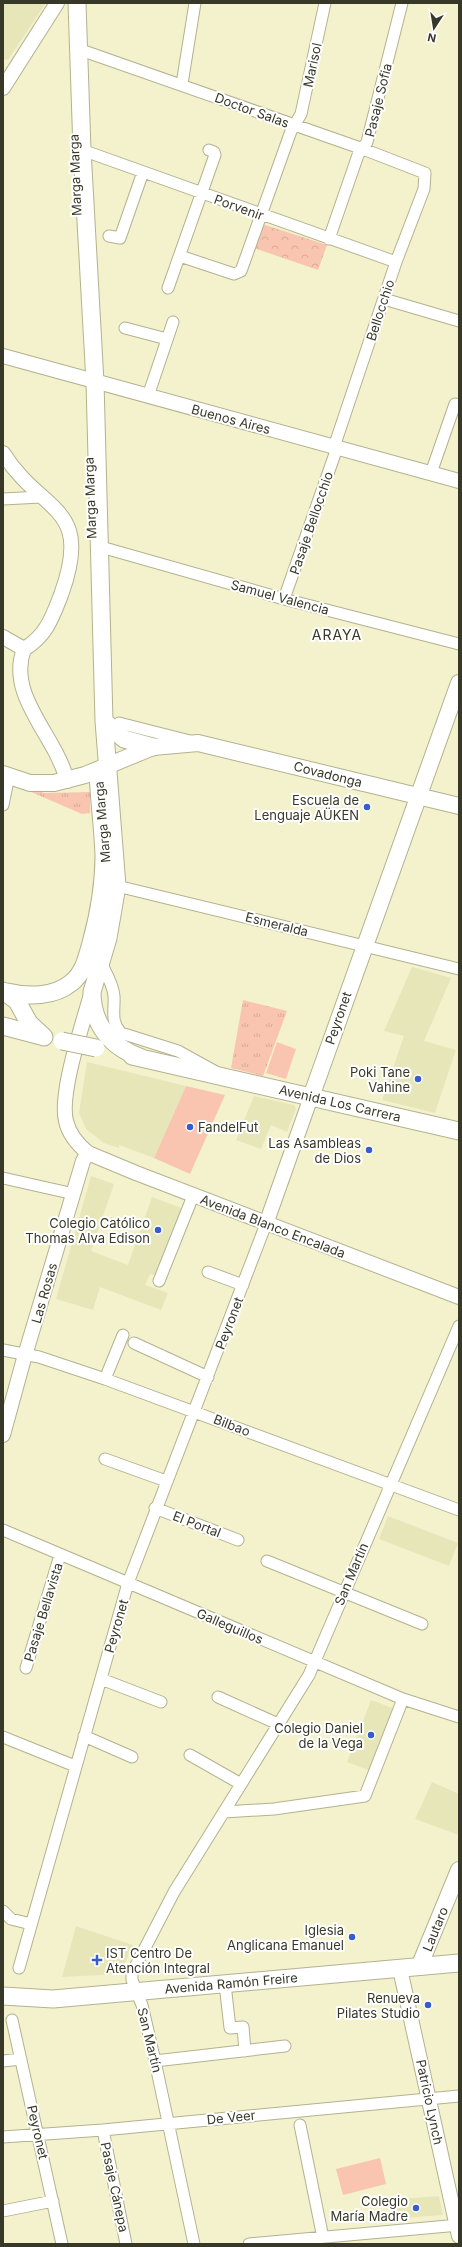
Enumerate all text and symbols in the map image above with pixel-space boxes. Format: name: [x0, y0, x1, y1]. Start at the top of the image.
north arrow: [414, 8, 454, 48]
text: N: [426, 30, 437, 46]
street label: Marisol: [299, 41, 325, 89]
street label: Pasaje Sofia: [361, 61, 395, 139]
street label: Doctor Salas: [213, 89, 292, 131]
street label: Marga Marga: [66, 134, 84, 216]
street label: Porvenir: [212, 191, 266, 223]
street label: Bellocchio: [363, 277, 398, 343]
street label: Buenos Aires: [190, 401, 272, 437]
street label: Marga Marga: [81, 457, 99, 539]
street label: Pasaje Bellocchio: [286, 469, 336, 577]
street label: Samuel Valencia: [229, 576, 331, 618]
district label: ARAYA: [312, 626, 362, 643]
street label: Covadonga: [292, 758, 364, 790]
street label: Marga Marga: [90, 781, 114, 863]
place label: Escuela de Lenguaje AÜKEN: [254, 792, 359, 823]
marker: Escuela de Lenguaje AÜKEN: [362, 802, 372, 812]
street label: Esmeralda: [244, 908, 310, 940]
street label: Peyronet: [322, 989, 354, 1047]
place label: Poki Tane Vahine: [350, 1064, 410, 1095]
marker: Poki Tane Vahine: [413, 1074, 423, 1084]
street label: Avenida Los Carrera: [278, 1081, 402, 1125]
place label: FandelFut: [198, 1119, 258, 1135]
marker: FandelFut: [185, 1122, 195, 1132]
place label: Las Asambleas de Dios: [268, 1135, 361, 1166]
marker: Las Asambleas de Dios: [364, 1145, 374, 1155]
street label: Avenida Blanco Encalada: [198, 1191, 348, 1261]
place label: Colegio Católico Thomas Alva Edison: [25, 1215, 150, 1246]
marker: Colegio Católico Thomas Alva Edison: [153, 1225, 163, 1235]
street label: Las Rosas: [28, 1261, 60, 1325]
street label: Peyronet: [212, 1295, 246, 1351]
street label: Bilbao: [211, 1411, 253, 1439]
street label: El Portal: [171, 1507, 223, 1541]
street label: San Martín: [331, 1540, 371, 1608]
street label: Pasaje Bellavista: [20, 1561, 66, 1663]
street label: Peyronet: [101, 1597, 131, 1655]
street label: Galleguillos: [194, 1605, 266, 1647]
place label: Colegio Daniel de la Vega: [274, 1720, 363, 1751]
marker: Colegio Daniel de la Vega: [366, 1730, 376, 1740]
street label: Lautaro: [419, 1904, 451, 1954]
place label: Iglesia Anglicana Emanuel: [227, 1922, 344, 1953]
marker: Iglesia Anglicana Emanuel: [347, 1932, 357, 1942]
place label: IST Centro De Atención Integral: [106, 1945, 210, 1976]
marker: IST Centro De Atención Integral: [91, 1954, 103, 1966]
street label: Avenida Ramón Freire: [164, 1969, 298, 1997]
place label: Renueva Pilates Studio: [337, 1990, 420, 2021]
marker: Renueva Pilates Studio: [423, 2000, 433, 2010]
street label: San Martín: [134, 2006, 166, 2074]
street label: Patricio Lynch: [413, 2058, 447, 2146]
street label: Peyronet: [24, 2103, 52, 2161]
street label: De Veer: [206, 2106, 256, 2128]
street label: Pasaje Cánepa: [98, 2141, 132, 2233]
place label: Colegio María Madre: [330, 2193, 408, 2224]
marker: Colegio María Madre: [411, 2203, 421, 2213]

